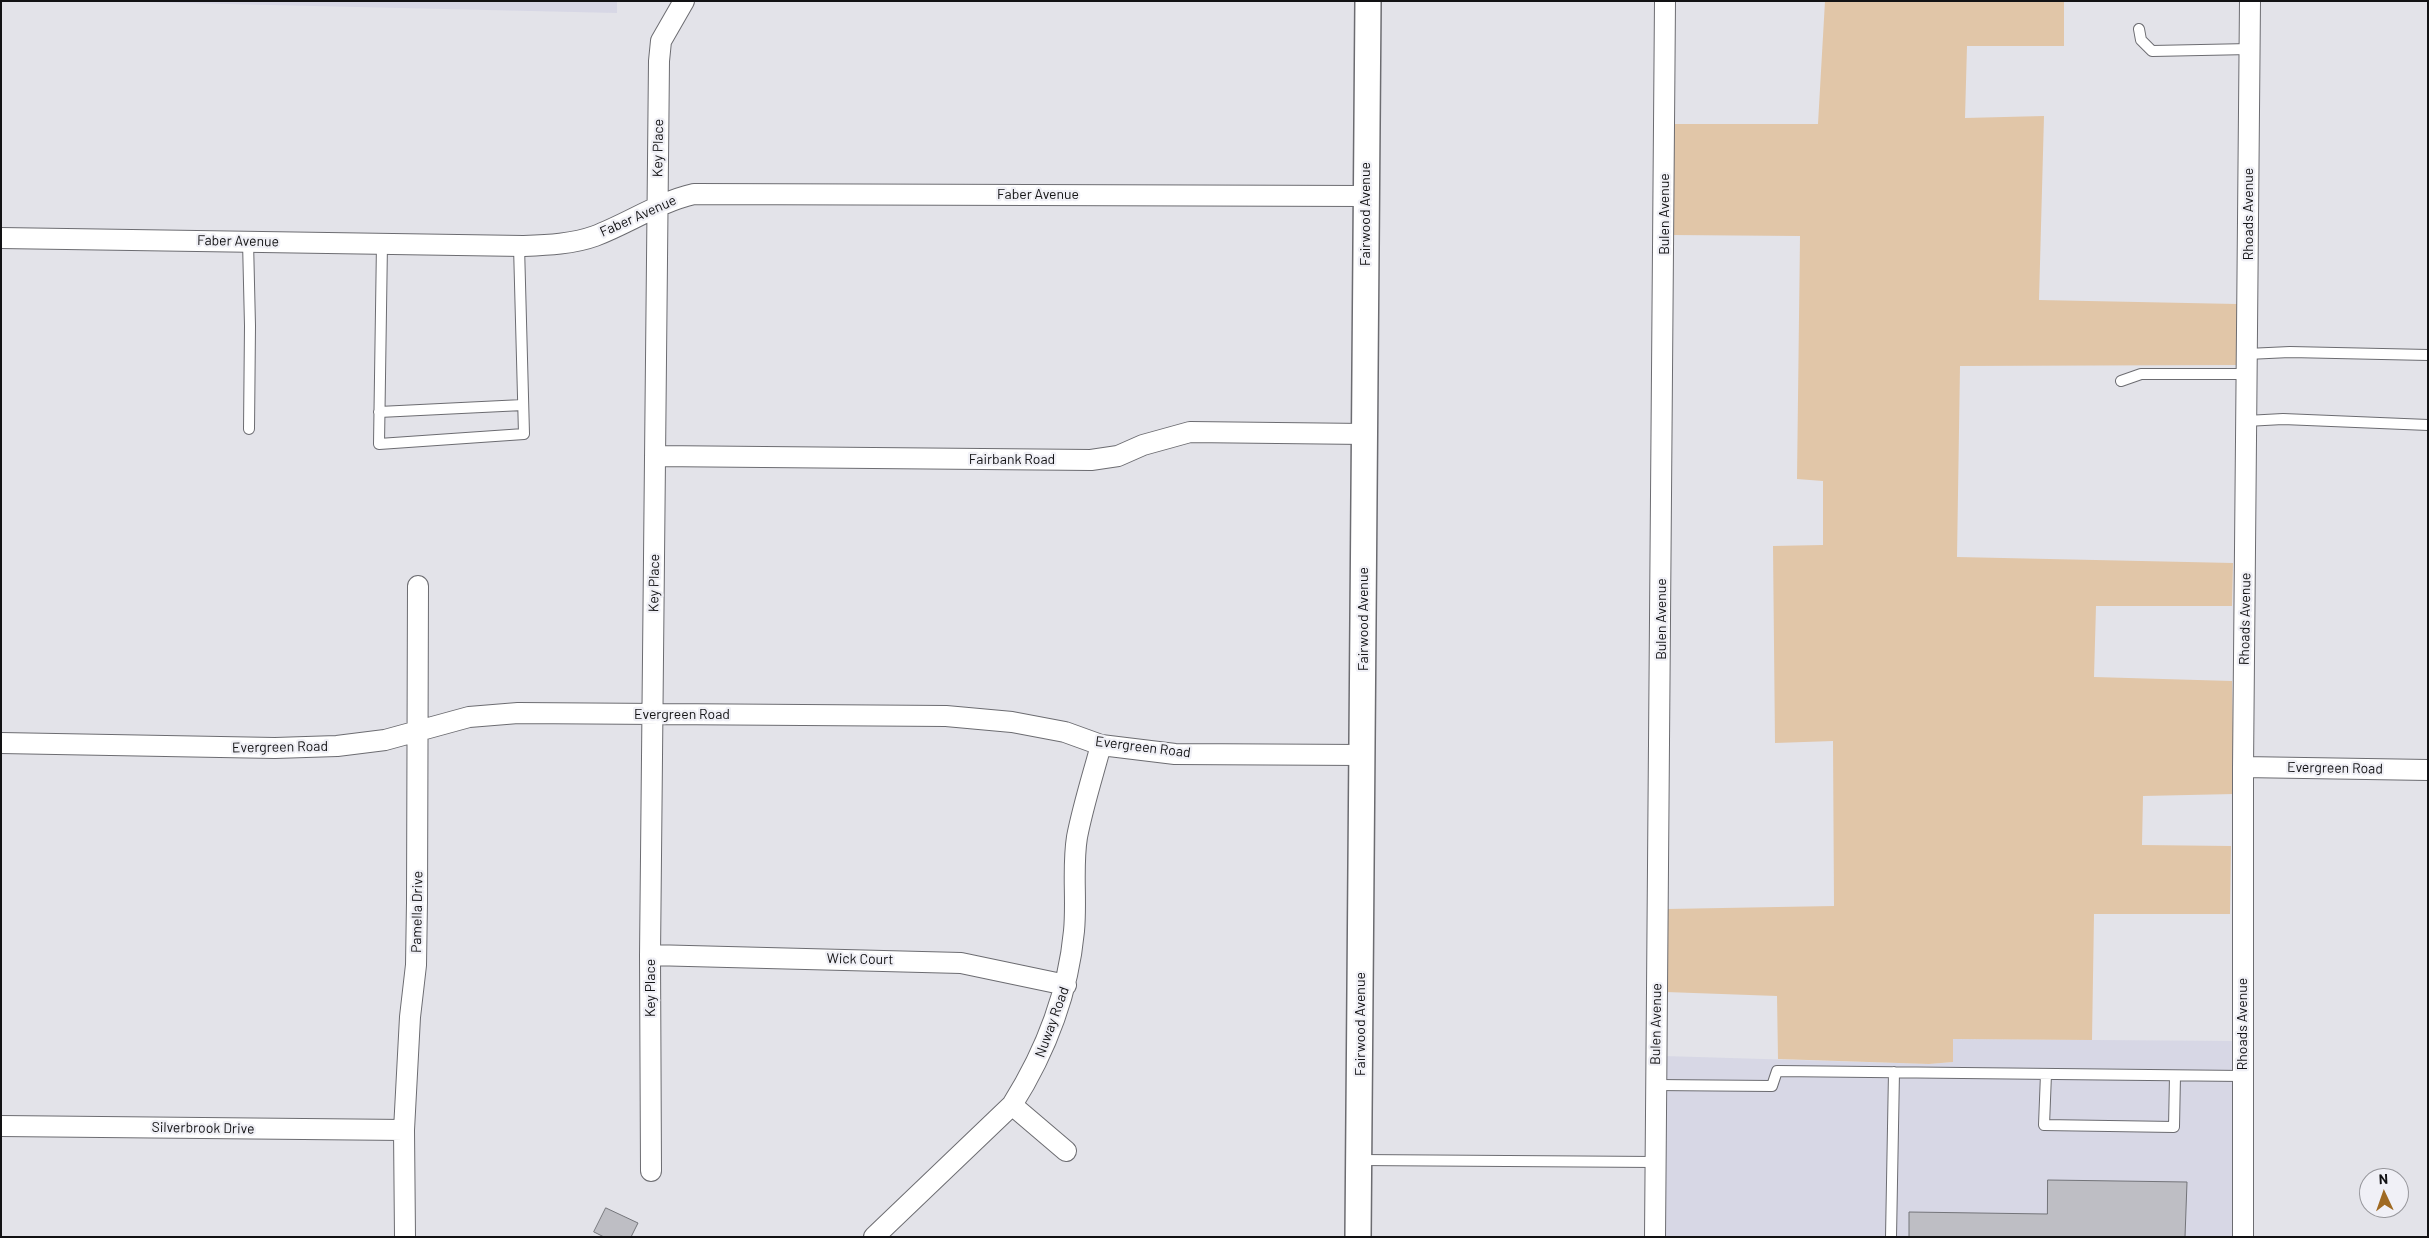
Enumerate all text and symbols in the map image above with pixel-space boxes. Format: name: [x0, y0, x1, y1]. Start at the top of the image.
street label: Key Place: [649, 119, 667, 177]
street label: Fairwood Avenue: [1357, 162, 1373, 266]
street label: Rhoads Avenue: [2240, 168, 2256, 260]
street label: Bulen Avenue: [1656, 173, 1672, 255]
street label: Faber Avenue: [997, 186, 1079, 202]
street label: Faber Avenue: [597, 192, 679, 240]
street label: Faber Avenue: [197, 232, 279, 250]
street label: Fairbank Road: [969, 451, 1055, 467]
street label: Key Place: [645, 554, 663, 612]
street label: Fairwood Avenue: [1355, 567, 1371, 671]
street label: Rhoads Avenue: [2236, 573, 2254, 665]
street label: Bulen Avenue: [1653, 578, 1669, 660]
street label: Evergreen Road: [634, 706, 730, 722]
street label: Evergreen Road: [1094, 733, 1192, 761]
street label: Evergreen Road: [232, 738, 328, 756]
street label: Evergreen Road: [2287, 759, 2383, 777]
street label: Pamella Drive: [408, 871, 426, 953]
street label: Wick Court: [826, 950, 894, 968]
street label: Key Place: [642, 959, 658, 1017]
street label: Fairwood Avenue: [1352, 972, 1368, 1076]
street label: Rhoads Avenue: [2234, 978, 2250, 1070]
street label: Bulen Avenue: [1647, 983, 1665, 1065]
street label: Nuway Road: [1031, 984, 1073, 1060]
street label: Silverbrook Drive: [151, 1119, 255, 1137]
north arrow: [2359, 1168, 2409, 1218]
text: N: [2378, 1170, 2388, 1187]

